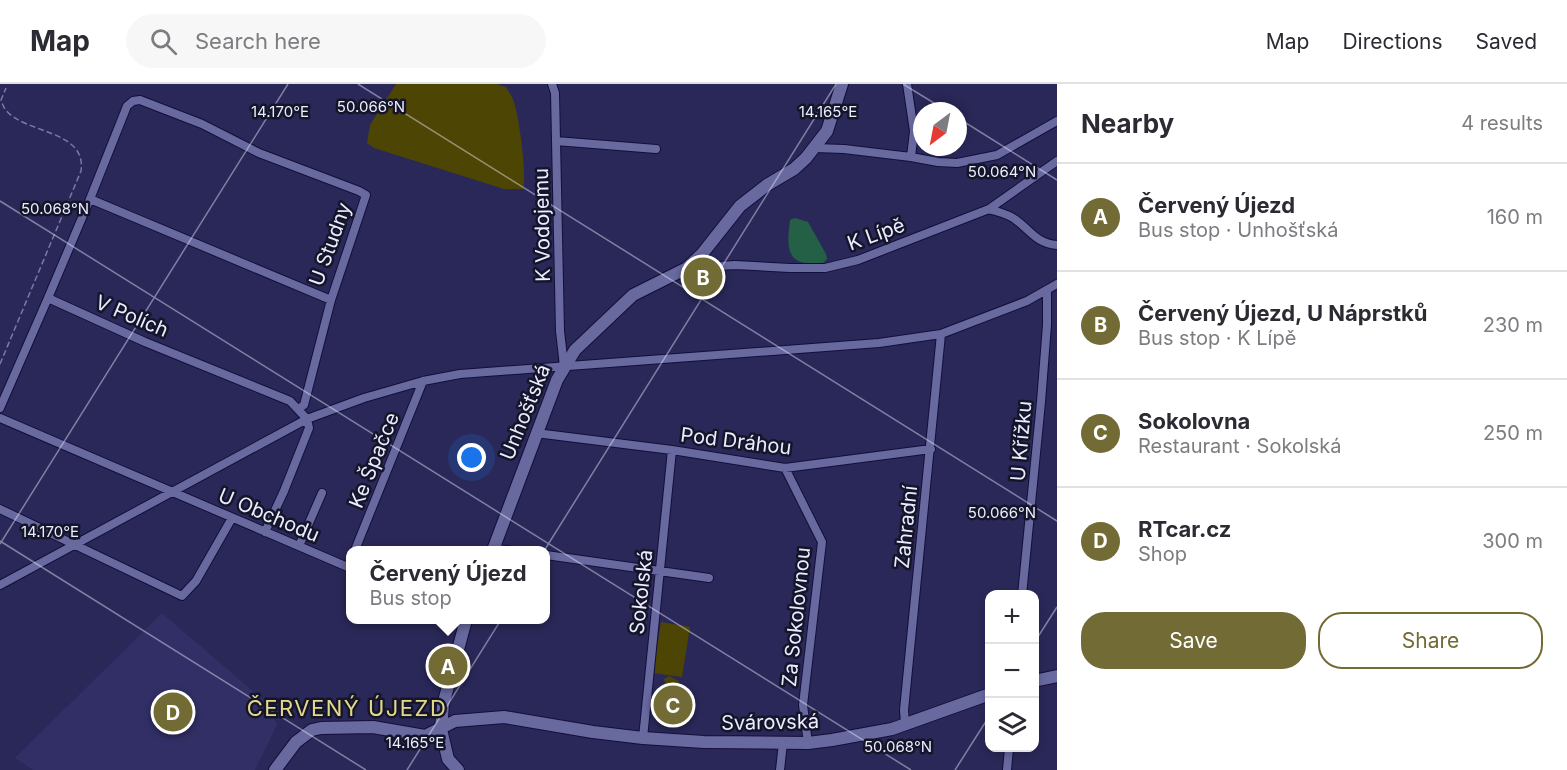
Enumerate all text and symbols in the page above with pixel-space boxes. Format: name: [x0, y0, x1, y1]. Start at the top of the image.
search box: [126, 14, 546, 68]
text: Map: [30, 24, 90, 58]
icon: search: [147, 25, 180, 58]
text: Search here: [195, 28, 321, 54]
text: Map: [1266, 29, 1309, 54]
text: Directions: [1342, 29, 1443, 54]
text: Saved: [1476, 29, 1537, 54]
text: 50.066°N: [337, 97, 405, 116]
text: 14.170°E: [251, 102, 309, 121]
text: 14.165°E: [799, 102, 857, 121]
north arrow: [913, 102, 967, 156]
text: Nearby: [1081, 108, 1174, 139]
text: 4 results: [1461, 111, 1543, 135]
text: 50.064°N: [968, 162, 1036, 181]
street label: K Vodojemu: [529, 168, 555, 282]
text: Červený Újezd: [1138, 192, 1295, 218]
text: 50.068°N: [21, 199, 89, 218]
street label: U Studny: [304, 199, 356, 289]
text: A: [1093, 205, 1108, 229]
text: 160 m: [1487, 205, 1543, 229]
street label: K Lípě: [844, 213, 908, 255]
text: Bus stop · Unhošťská: [1138, 218, 1338, 242]
pin: B: [684, 254, 722, 300]
street label: V Polích: [92, 290, 172, 342]
text: Červený Újezd, U Náprstků: [1138, 300, 1428, 326]
text: B: [1094, 313, 1107, 337]
text: 230 m: [1483, 313, 1543, 337]
text: Bus stop · K Lípě: [1138, 326, 1296, 350]
street label: Unhošťská: [495, 361, 555, 463]
street label: U Křížku: [1006, 400, 1036, 482]
text: Sokolovna: [1138, 408, 1250, 434]
street label: Ke Špačce: [344, 409, 404, 511]
text: C: [1093, 421, 1108, 445]
text: 250 m: [1483, 421, 1543, 445]
street label: Pod Dráhou: [679, 422, 793, 460]
text: Restaurant · Sokolská: [1138, 434, 1342, 458]
your location: [457, 443, 486, 472]
street label: U Obchodu: [215, 483, 323, 547]
street label: Zahradní: [890, 484, 922, 570]
text: 50.066°N: [968, 503, 1036, 522]
text: RTcar.cz: [1138, 516, 1231, 542]
text: 14.170°E: [21, 522, 79, 541]
text: D: [1093, 529, 1108, 553]
text: 300 m: [1482, 529, 1543, 553]
text: Shop: [1138, 542, 1187, 566]
popup: [346, 546, 550, 624]
street label: Za Sokolovnou: [777, 546, 815, 688]
street label: Sokolská: [625, 549, 657, 635]
text: Červený Újezd: [369, 560, 527, 586]
text: Bus stop: [369, 586, 452, 610]
map controls: [985, 590, 1039, 752]
button: +: [985, 590, 1039, 644]
button: Save: [1081, 612, 1306, 669]
button: Share: [1318, 612, 1543, 669]
pin: A: [428, 644, 468, 688]
button: −: [985, 644, 1039, 698]
pin: C: [654, 682, 692, 728]
pin: D: [154, 690, 192, 734]
district label: ČERVENÝ ÚJEZD: [247, 695, 447, 721]
button: layers: [985, 698, 1039, 752]
street label: Svárovská: [721, 709, 819, 735]
text: 14.165°E: [386, 733, 444, 752]
text: 50.068°N: [864, 737, 932, 756]

